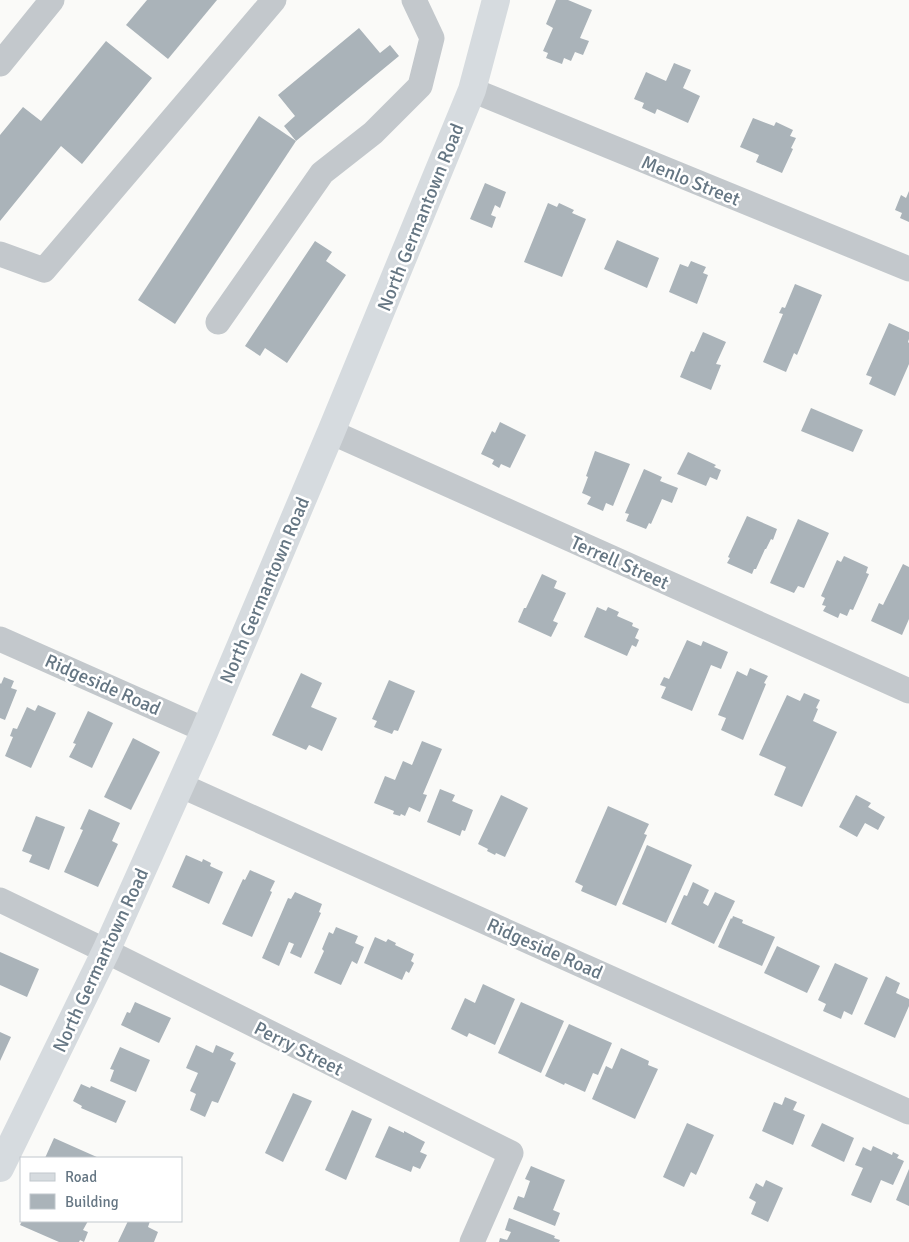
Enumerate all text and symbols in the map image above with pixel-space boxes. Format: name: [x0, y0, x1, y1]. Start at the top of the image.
street label: North Germantown Road: [372, 120, 470, 315]
street label: Menlo Street: [638, 150, 744, 212]
street label: North Germantown Road: [215, 494, 315, 687]
street label: Terrell Street: [567, 531, 673, 595]
street label: Ridgeside Road: [41, 649, 164, 721]
street label: North Germantown Road: [48, 865, 154, 1056]
street label: Ridgeside Road: [483, 913, 606, 985]
street label: Perry Street: [250, 1016, 347, 1082]
legend: [20, 1157, 182, 1222]
text: Road: [65, 1168, 97, 1186]
text: Building: [65, 1193, 119, 1211]

